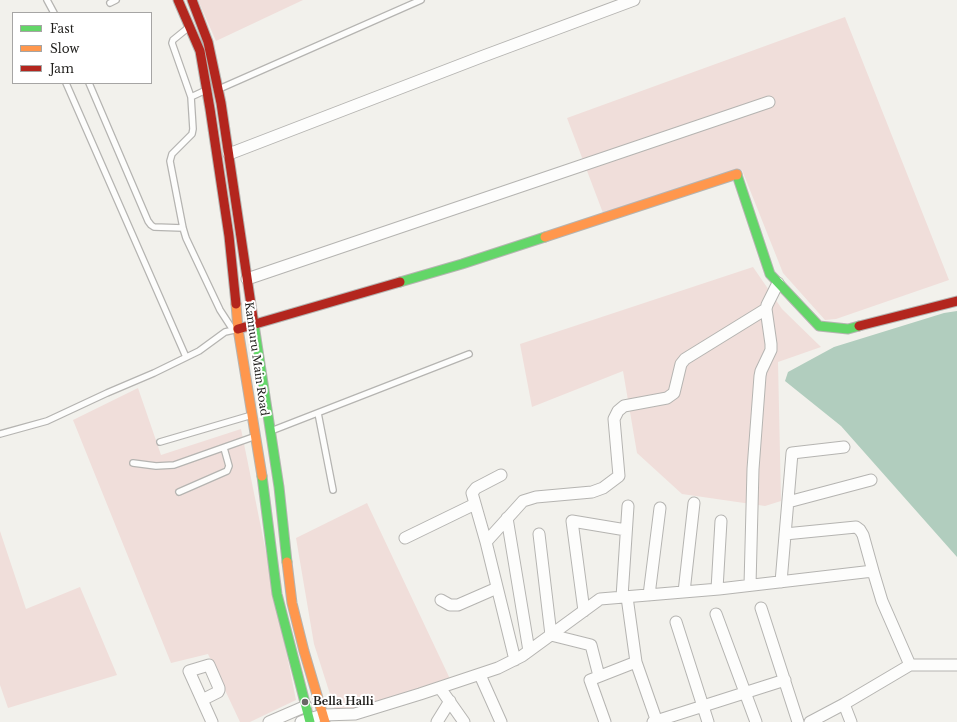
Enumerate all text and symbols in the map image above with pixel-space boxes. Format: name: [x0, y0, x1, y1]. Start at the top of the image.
legend: [12, 12, 152, 84]
text: Fast: [50, 21, 74, 36]
text: Slow: [50, 41, 79, 56]
text: Jam: [50, 61, 74, 76]
street label: Kannuru Main Road: [241, 301, 271, 417]
place label: Bella Halli: [313, 695, 374, 709]
marker: Bella Halli: [300, 697, 310, 707]

